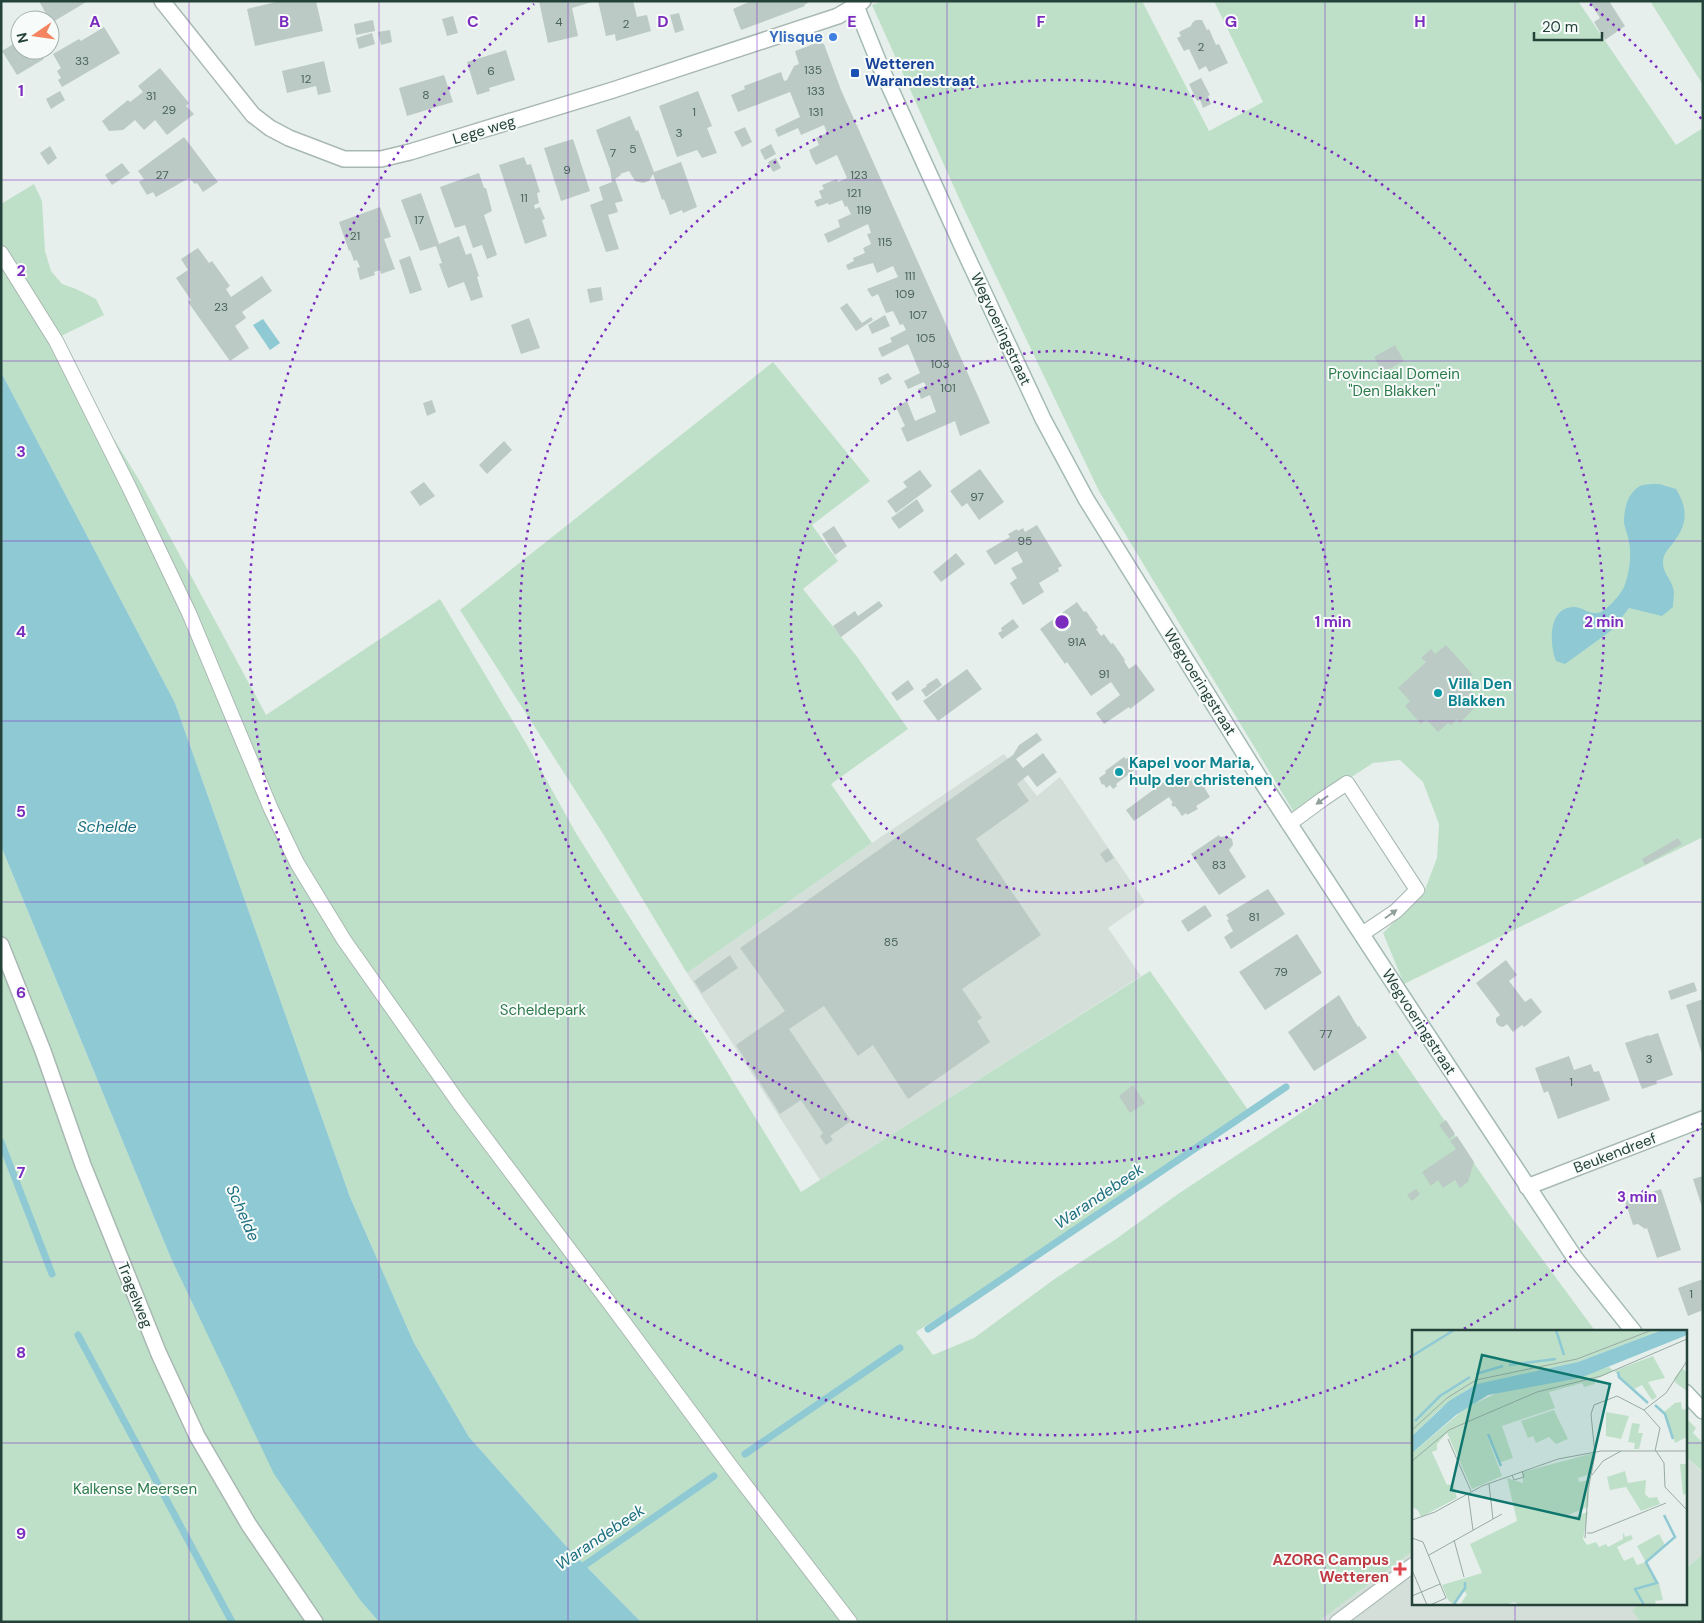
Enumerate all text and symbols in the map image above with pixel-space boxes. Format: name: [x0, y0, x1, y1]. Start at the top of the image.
north arrow: [10, 10, 60, 60]
scale bar: [1534, 10, 1602, 42]
text: A: [89, 11, 101, 32]
text: B: [279, 11, 289, 32]
text: C: [467, 11, 479, 32]
text: D: [657, 11, 669, 32]
text: E: [847, 11, 857, 32]
text: F: [1037, 11, 1046, 32]
text: G: [1225, 11, 1237, 32]
text: H: [1414, 11, 1426, 32]
house number: 4: [555, 14, 563, 30]
house number: 2: [623, 16, 630, 32]
text: 20 m: [1542, 17, 1578, 37]
place label: Ylisque: [769, 27, 823, 47]
text: N: [12, 31, 32, 45]
marker: Ylisque: [827, 31, 839, 43]
house number: 2: [1198, 39, 1205, 55]
house number: 33: [75, 53, 89, 69]
place label: Wetteren Warandestraat: [865, 54, 976, 91]
house number: 135: [804, 62, 822, 78]
house number: 6: [487, 63, 495, 79]
marker: Wetteren Warandestraat: [849, 67, 861, 79]
house number: 12: [301, 71, 311, 87]
text: 1: [18, 80, 24, 101]
house number: 133: [807, 83, 825, 99]
house number: 8: [422, 87, 430, 103]
house number: 31: [146, 88, 156, 104]
house number: 29: [162, 102, 176, 118]
house number: 1: [692, 104, 696, 120]
house number: 131: [809, 104, 823, 120]
street label: Lege weg: [450, 111, 518, 149]
house number: 3: [675, 125, 683, 141]
house number: 5: [629, 141, 637, 157]
house number: 7: [610, 145, 616, 161]
house number: 9: [563, 162, 571, 178]
house number: 27: [155, 167, 169, 183]
house number: 123: [850, 167, 868, 183]
house number: 121: [847, 185, 861, 201]
house number: 11: [520, 190, 528, 206]
house number: 119: [856, 202, 872, 218]
house number: 17: [414, 212, 424, 228]
house number: 21: [350, 228, 360, 244]
house number: 115: [878, 234, 892, 250]
text: 2: [16, 260, 26, 281]
house number: 111: [904, 268, 916, 284]
street label: Wegvoeringstraat: [966, 269, 1036, 389]
house number: 109: [895, 286, 915, 302]
house number: 23: [214, 299, 228, 315]
house number: 107: [909, 307, 927, 323]
house number: 105: [916, 330, 936, 346]
house number: 103: [930, 356, 950, 372]
park label: Provinciaal Domein "Den Blakken": [1328, 364, 1460, 401]
house number: 101: [940, 380, 956, 396]
text: 3: [16, 441, 26, 462]
house number: 97: [970, 489, 984, 505]
house number: 95: [1018, 533, 1032, 549]
text: 1 min: [1315, 612, 1351, 632]
text: 2 min: [1584, 612, 1624, 632]
centre of rings: [1053, 613, 1071, 631]
text: 4: [16, 621, 26, 642]
street label: Wegvoeringstraat: [1159, 625, 1241, 739]
house number: 91A: [1067, 634, 1087, 650]
house number: 91: [1098, 666, 1110, 682]
place label: Villa Den Blakken: [1448, 674, 1512, 711]
marker: Villa Den Blakken: [1432, 687, 1444, 699]
place label: Kapel voor Maria, hulp der christenen: [1129, 753, 1273, 790]
marker: Kapel voor Maria, hulp der christenen: [1113, 766, 1125, 778]
one-way arrow: [1316, 795, 1329, 805]
text: 5: [16, 801, 26, 822]
water label: Schelde: [77, 816, 137, 837]
house number: 83: [1212, 857, 1226, 873]
house number: 81: [1249, 909, 1259, 925]
one-way arrow: [1384, 909, 1397, 920]
house number: 85: [884, 934, 898, 950]
house number: 79: [1274, 964, 1288, 980]
street label: Wegvoeringstraat: [1377, 965, 1461, 1079]
text: 6: [16, 982, 26, 1003]
park label: Scheldepark: [500, 1000, 587, 1020]
house number: 77: [1320, 1026, 1332, 1042]
house number: 3: [1645, 1051, 1653, 1067]
house number: 1: [1569, 1074, 1573, 1090]
street label: Beukendreef: [1571, 1128, 1659, 1178]
water label: Warandebeek: [1050, 1158, 1148, 1234]
text: 7: [17, 1162, 26, 1183]
water label: Schelde: [221, 1182, 265, 1244]
text: 3 min: [1617, 1187, 1657, 1207]
street label: Tragelweg: [113, 1259, 157, 1331]
house number: 1: [1689, 1286, 1693, 1302]
inset map: [1412, 1330, 1686, 1606]
text: 8: [16, 1342, 26, 1363]
park label: Kalkense Meersen: [73, 1479, 197, 1499]
water label: Warandebeek: [551, 1499, 649, 1575]
text: 9: [16, 1523, 26, 1544]
place label: AZORG Campus Wetteren: [1273, 1550, 1389, 1587]
marker: AZORG Campus Wetteren: [1393, 1562, 1407, 1576]

